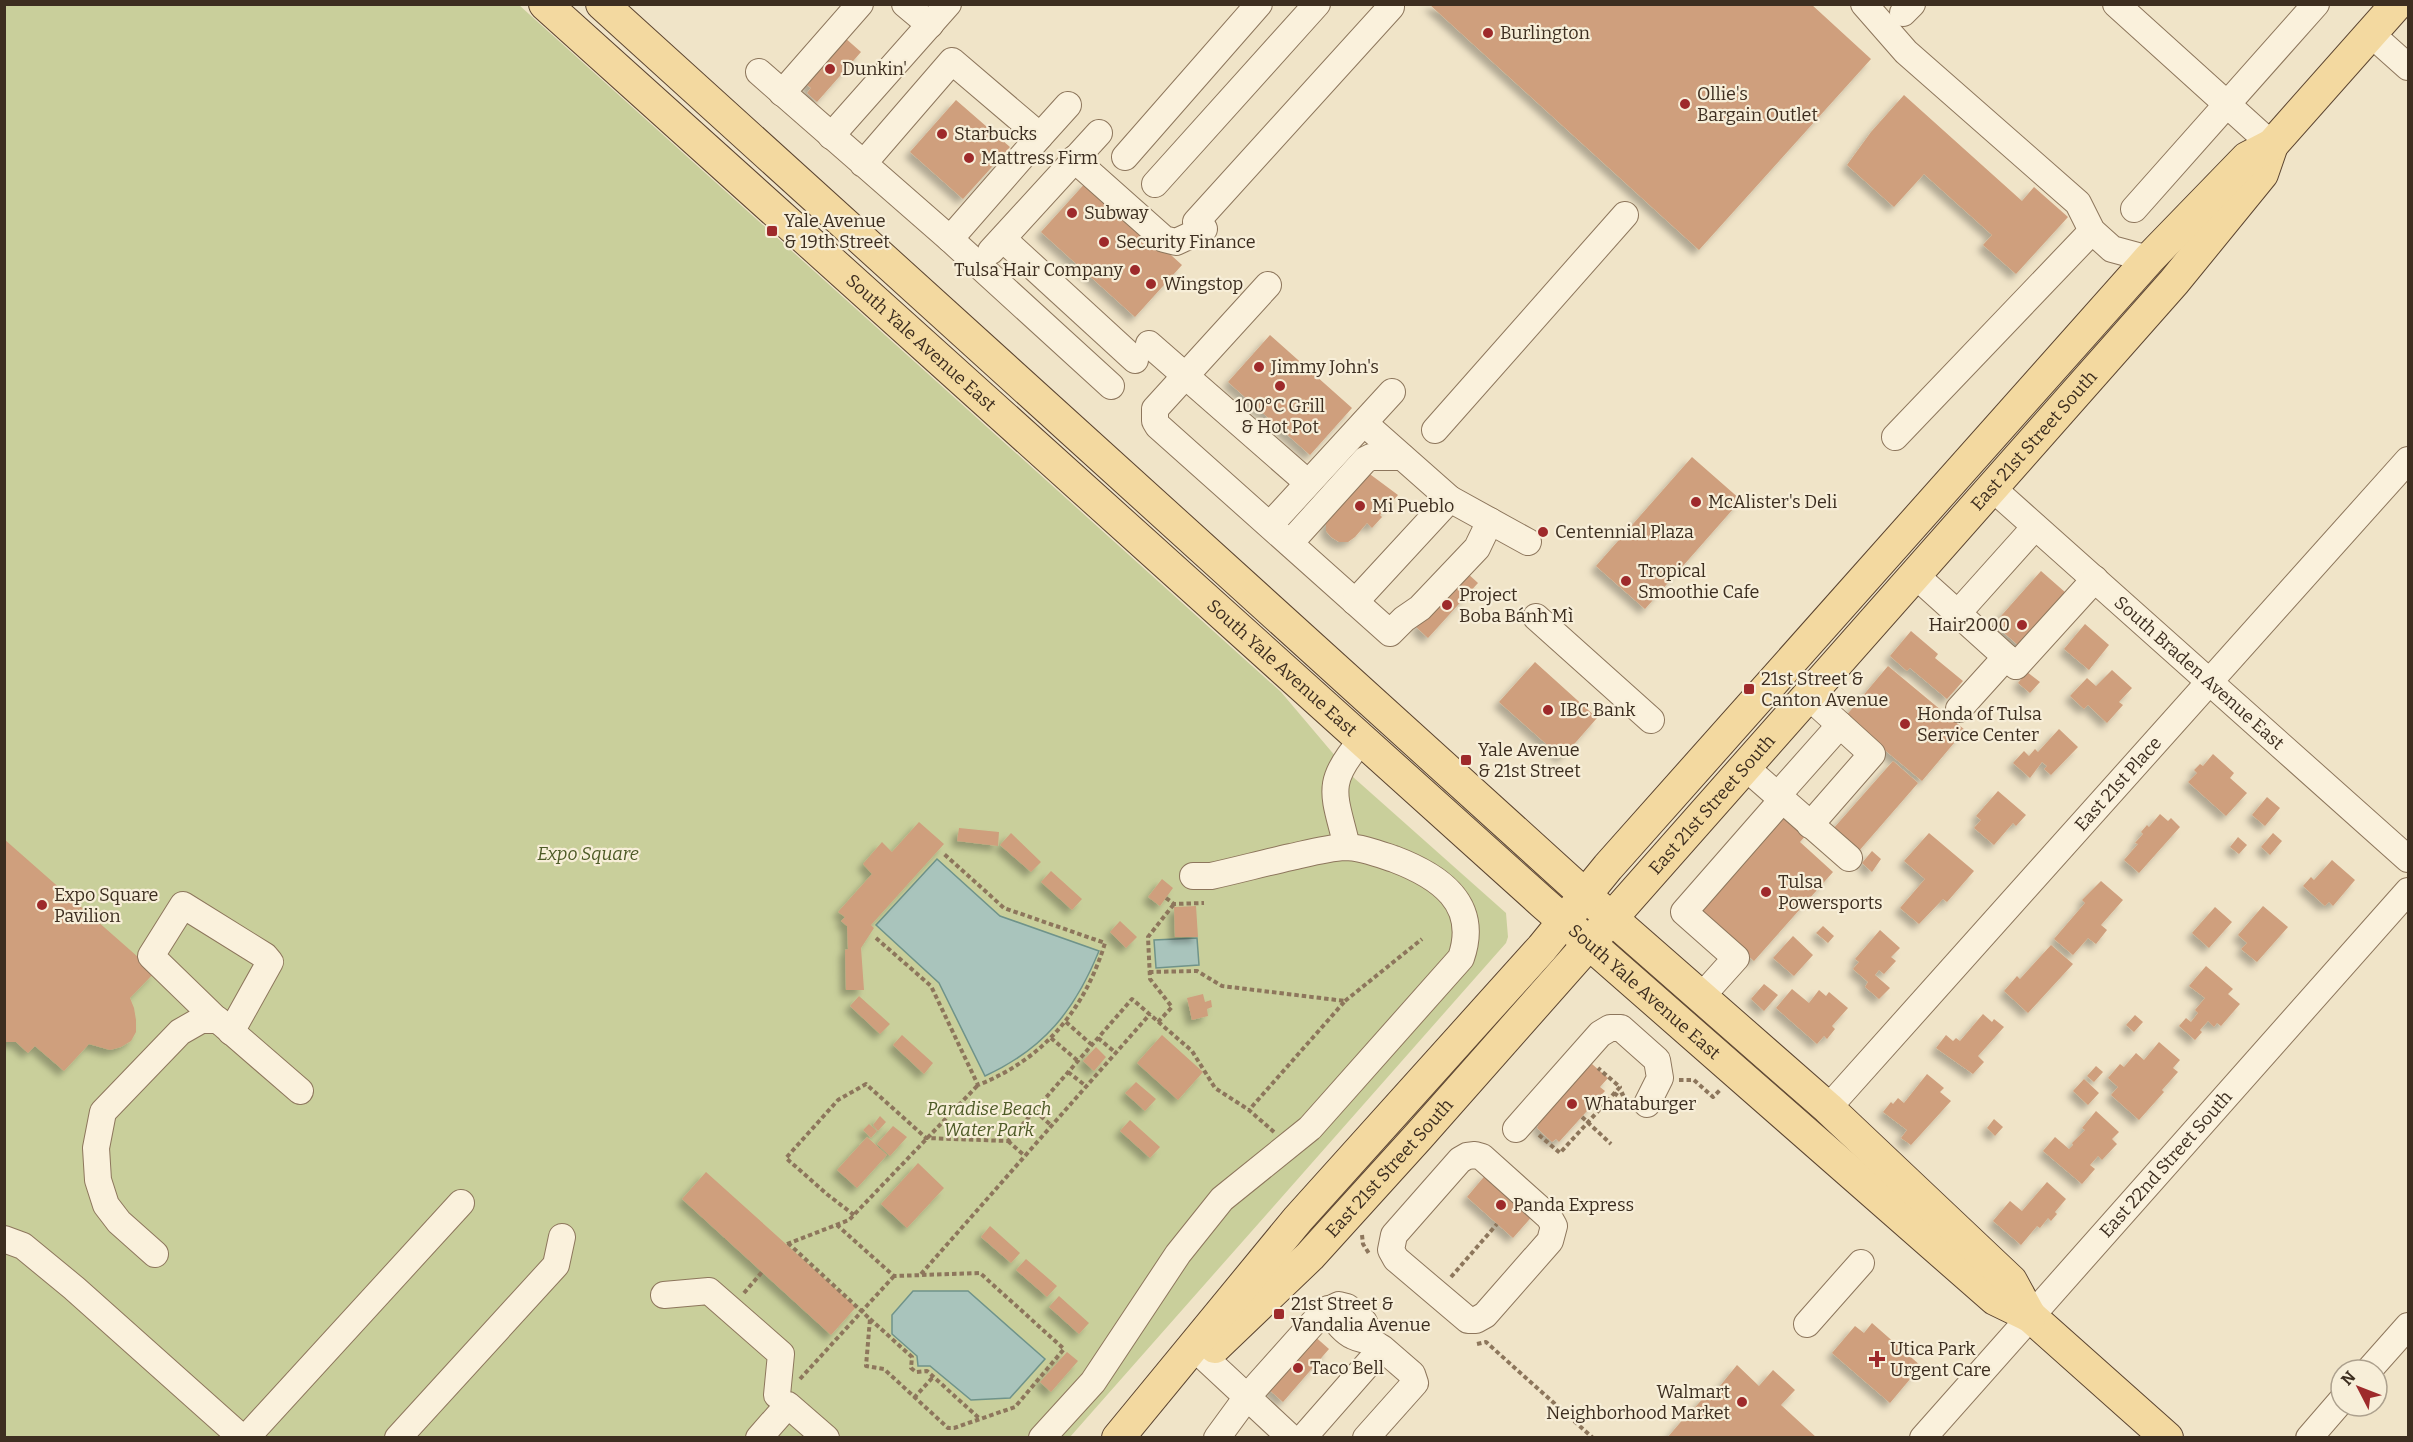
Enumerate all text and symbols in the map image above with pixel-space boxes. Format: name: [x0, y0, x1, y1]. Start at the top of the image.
place label: Burlington: [1500, 22, 1591, 44]
marker: Burlington: [1481, 26, 1495, 40]
place label: Dunkin': [842, 58, 907, 80]
marker: Dunkin': [823, 62, 837, 76]
place label: Ollie's Bargain Outlet: [1697, 83, 1818, 126]
marker: Ollie's Bargain Outlet: [1678, 97, 1692, 111]
place label: Starbucks: [954, 123, 1037, 145]
marker: Starbucks: [935, 127, 949, 141]
place label: Mattress Firm: [981, 147, 1098, 169]
marker: Mattress Firm: [962, 151, 976, 165]
place label: Subway: [1084, 202, 1149, 224]
marker: Subway: [1065, 206, 1079, 220]
place label: Yale Avenue & 19th Street: [784, 210, 890, 253]
marker: Yale Avenue & 19th Street: [765, 224, 779, 238]
place label: Security Finance: [1116, 231, 1256, 253]
marker: Security Finance: [1097, 235, 1111, 249]
place label: Tulsa Hair Company: [954, 259, 1123, 281]
marker: Tulsa Hair Company: [1128, 263, 1142, 277]
street label: South Yale Avenue East: [841, 269, 1001, 416]
place label: Wingstop: [1163, 273, 1243, 295]
marker: Wingstop: [1144, 277, 1158, 291]
place label: Jimmy John's: [1270, 356, 1379, 378]
marker: Jimmy John's: [1252, 360, 1266, 374]
street label: East 21st Street South: [1966, 366, 2102, 515]
marker: 100°C Grill & Hot Pot: [1273, 379, 1287, 393]
place label: 100°C Grill & Hot Pot: [1235, 395, 1325, 438]
place label: McAlister's Deli: [1708, 491, 1837, 513]
place label: Mi Pueblo: [1372, 495, 1454, 517]
marker: McAlister's Deli: [1689, 495, 1703, 509]
marker: Mi Pueblo: [1353, 499, 1367, 513]
place label: Centennial Plaza: [1555, 521, 1694, 543]
marker: Centennial Plaza: [1536, 525, 1550, 539]
place label: Tropical Smoothie Cafe: [1638, 560, 1759, 603]
marker: Tropical Smoothie Cafe: [1619, 574, 1633, 588]
place label: Project Boba Bánh Mì: [1459, 584, 1573, 627]
street label: South Braden Avenue East: [2110, 591, 2289, 755]
street label: South Yale Avenue East: [1202, 595, 1362, 741]
marker: Project Boba Bánh Mì: [1440, 598, 1454, 612]
place label: Hair2000: [1928, 614, 2010, 636]
marker: Hair2000: [2015, 618, 2029, 632]
place label: 21st Street & Canton Avenue: [1761, 668, 1888, 711]
marker: 21st Street & Canton Avenue: [1742, 682, 1756, 696]
place label: IBC Bank: [1560, 699, 1636, 721]
marker: IBC Bank: [1541, 703, 1555, 717]
place label: Honda of Tulsa Service Center: [1917, 703, 2042, 746]
marker: Honda of Tulsa Service Center: [1898, 717, 1912, 731]
street label: East 21st Street South: [1644, 730, 1780, 879]
street label: East 21st Place: [2070, 732, 2166, 836]
place label: Yale Avenue & 21st Street: [1478, 739, 1581, 782]
marker: Yale Avenue & 21st Street: [1459, 753, 1473, 767]
park label: Expo Square: [537, 843, 639, 865]
place label: Tulsa Powersports: [1778, 871, 1883, 914]
place label: Expo Square Pavilion: [54, 884, 158, 927]
marker: Tulsa Powersports: [1759, 885, 1773, 899]
marker: Expo Square Pavilion: [35, 898, 49, 912]
street label: South Yale Avenue East: [1564, 919, 1725, 1064]
street label: East 22nd Street South: [2095, 1086, 2237, 1242]
place label: Whataburger: [1584, 1093, 1696, 1115]
street label: East 21st Street South: [1321, 1094, 1458, 1242]
marker: Whataburger: [1565, 1097, 1579, 1111]
park label: Paradise Beach Water Park: [927, 1098, 1051, 1141]
place label: Panda Express: [1513, 1194, 1634, 1216]
marker: Panda Express: [1494, 1198, 1508, 1212]
place label: 21st Street & Vandalia Avenue: [1291, 1293, 1431, 1336]
marker: 21st Street & Vandalia Avenue: [1272, 1307, 1286, 1321]
place label: Utica Park Urgent Care: [1890, 1338, 1991, 1381]
marker: Utica Park Urgent Care: [1868, 1350, 1886, 1368]
place label: Taco Bell: [1310, 1357, 1384, 1379]
north arrow: [2329, 1358, 2389, 1418]
marker: Taco Bell: [1291, 1361, 1305, 1375]
text: N: [2337, 1367, 2359, 1389]
place label: Walmart Neighborhood Market: [1546, 1381, 1730, 1424]
marker: Walmart Neighborhood Market: [1735, 1395, 1749, 1409]

